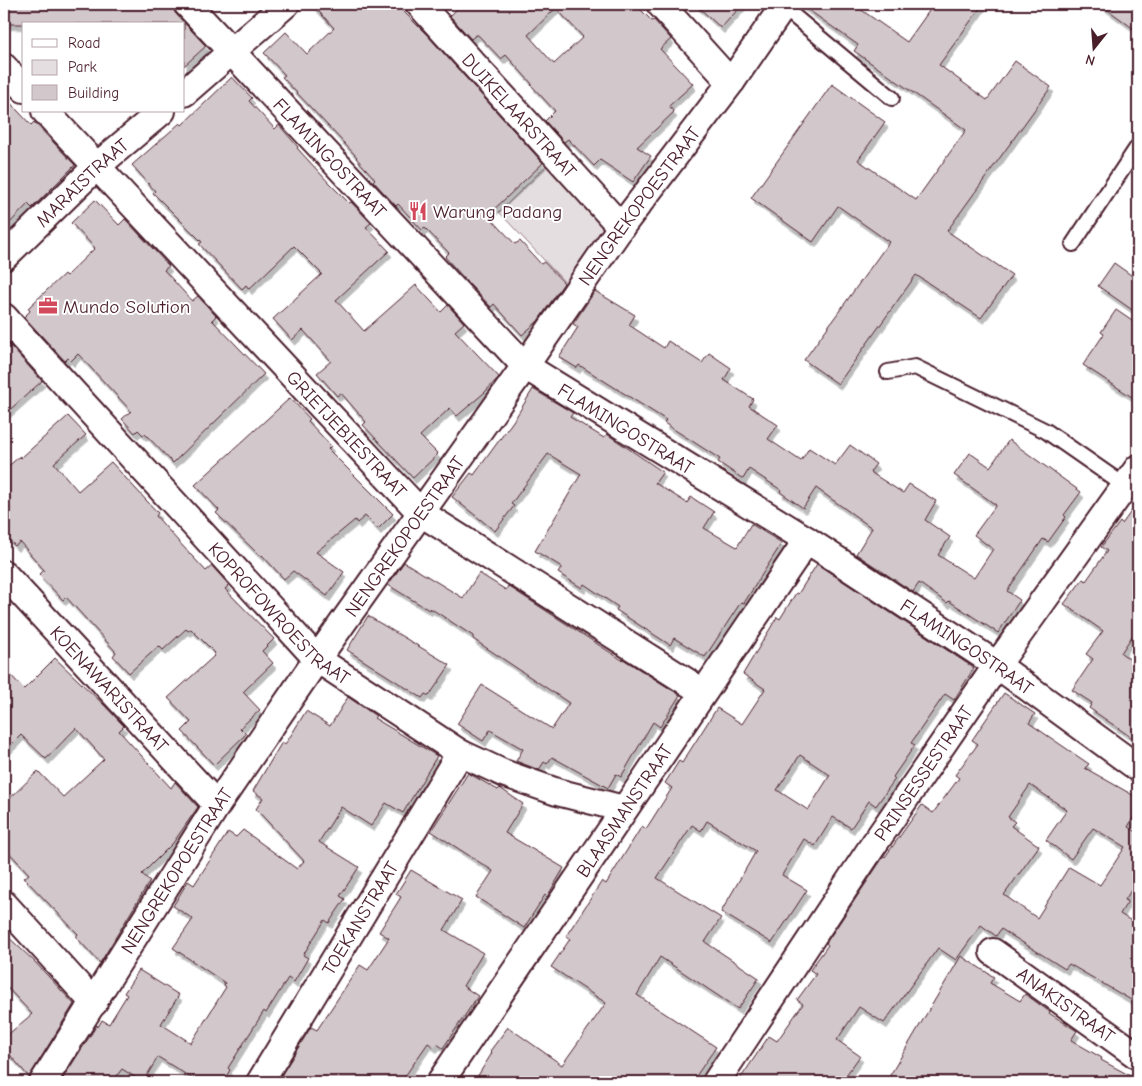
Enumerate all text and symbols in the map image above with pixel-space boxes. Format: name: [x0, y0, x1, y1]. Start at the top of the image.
legend: [22, 22, 185, 112]
north arrow: [1070, 22, 1120, 72]
text: Road: [68, 34, 100, 52]
street label: DUIKELAARSTRAAT: [457, 49, 581, 183]
text: N: [1083, 50, 1097, 69]
text: Park: [68, 58, 97, 76]
text: Building: [68, 84, 119, 102]
street label: FLAMINGOSTRAAT: [268, 94, 391, 223]
street label: NENGREKOPOESTRAAT: [574, 123, 705, 290]
street label: MARAISTRAAT: [32, 134, 133, 232]
restaurant icon: Warung Padang: [407, 200, 429, 222]
place label: Warung Padang: [433, 201, 562, 223]
office icon: Mundo Solution: [37, 295, 59, 317]
place label: Mundo Solution: [63, 296, 190, 318]
street label: GRIETJEBIESTRAAT: [282, 366, 411, 503]
street label: FLAMINGOSTRAAT: [554, 379, 698, 479]
street label: NENGREKOPOESTRAAT: [341, 452, 470, 621]
street label: KOPROFOWROESTRAAT: [204, 538, 354, 690]
street label: FLAMINGOSTRAAT: [896, 595, 1037, 700]
street label: KOENAWARISTRAAT: [45, 622, 173, 757]
street label: PRINSESSESTRAAT: [870, 702, 978, 845]
street label: BLAASMANSTRAAT: [572, 740, 678, 882]
street label: NENGREKOPOESTRAAT: [117, 784, 238, 958]
street label: TOEKANSTRAAT: [318, 858, 404, 979]
street label: ANAKISTRAAT: [1012, 963, 1119, 1048]

